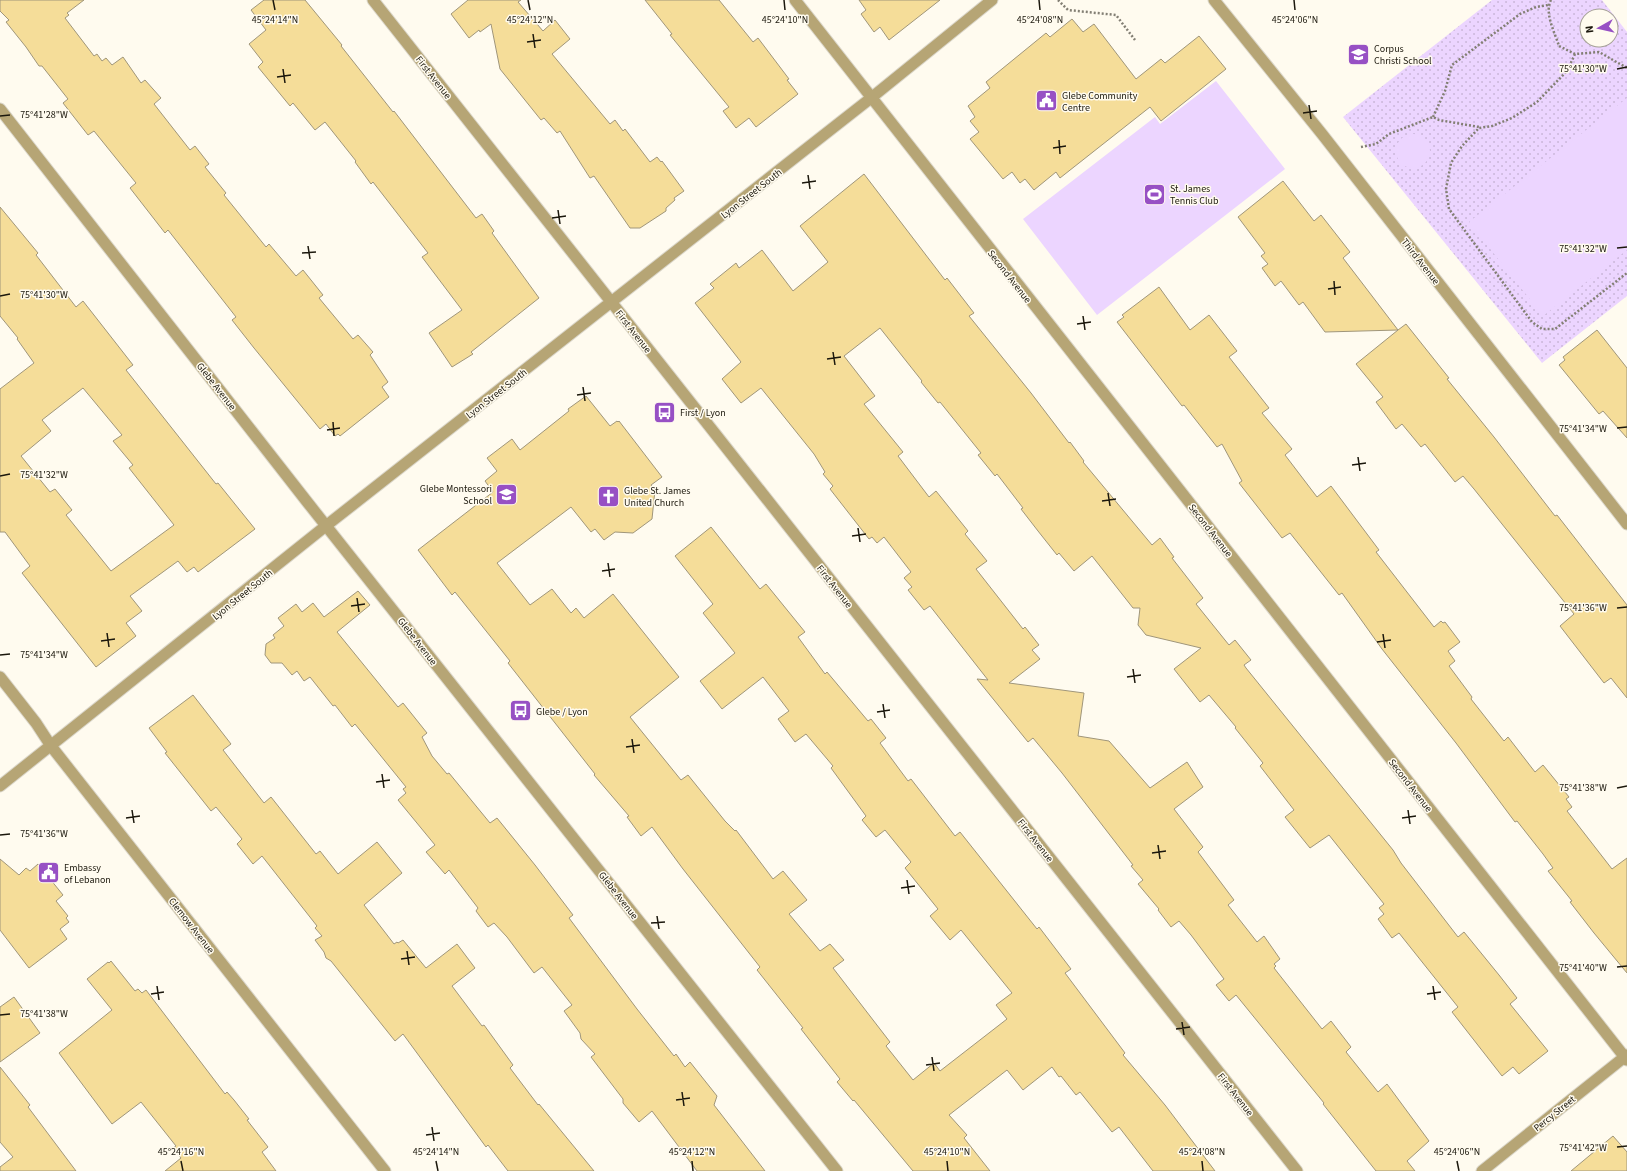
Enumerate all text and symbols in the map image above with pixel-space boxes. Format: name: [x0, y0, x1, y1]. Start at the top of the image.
north arrow: [1579, 8, 1619, 48]
text: 45°24'14"N: [252, 13, 298, 27]
text: 45°24'12"N: [507, 13, 553, 27]
text: 45°24'10"N: [762, 13, 808, 27]
text: 45°24'08"N: [1017, 13, 1063, 27]
text: 45°24'06"N: [1272, 13, 1318, 27]
text: N: [1582, 25, 1598, 34]
school or university icon: Corpus Christi School: [1345, 41, 1371, 67]
place label: Corpus Christi School: [1374, 42, 1432, 68]
street label: First Avenue: [412, 53, 454, 102]
text: 75°41'30"W: [1559, 62, 1607, 76]
public building icon: Glebe Community Centre: [1033, 88, 1059, 114]
place label: Glebe Community Centre: [1062, 89, 1138, 115]
text: 75°41'28"W: [20, 108, 68, 122]
street label: Lyon Street South: [718, 165, 785, 222]
sports icon: St. James Tennis Club: [1141, 181, 1167, 207]
place label: St. James Tennis Club: [1170, 182, 1219, 208]
street label: Third Avenue: [1398, 236, 1443, 288]
text: 75°41'32"W: [1559, 242, 1607, 256]
street label: Second Avenue: [984, 247, 1034, 306]
text: 75°41'30"W: [20, 288, 68, 302]
street label: First Avenue: [612, 307, 654, 356]
street label: Glebe Avenue: [193, 360, 239, 413]
street label: Lyon Street South: [463, 365, 530, 422]
bus stop icon: First / Lyon: [651, 399, 677, 425]
place label: First / Lyon: [680, 406, 726, 420]
text: 75°41'34"W: [1559, 422, 1607, 436]
text: 75°41'32"W: [20, 468, 68, 482]
school or university icon: Glebe Montessori School: [494, 481, 520, 507]
place label: Glebe Montessori School: [420, 482, 492, 508]
church icon: Glebe St. James United Church: [595, 483, 621, 509]
place label: Glebe St. James United Church: [624, 484, 690, 510]
street label: Second Avenue: [1185, 501, 1235, 560]
street label: First Avenue: [813, 562, 855, 611]
street label: Lyon Street South: [209, 566, 276, 624]
text: 75°41'36"W: [1559, 601, 1607, 615]
street label: Glebe Avenue: [394, 615, 440, 668]
text: 75°41'34"W: [20, 648, 68, 662]
bus stop icon: Glebe / Lyon: [508, 698, 534, 724]
place label: Glebe / Lyon: [536, 705, 588, 719]
street label: Second Avenue: [1385, 756, 1435, 815]
text: 75°41'38"W: [1559, 781, 1607, 795]
street label: First Avenue: [1014, 816, 1056, 865]
text: 75°41'36"W: [20, 827, 68, 841]
public building icon: Embassy of Lebanon: [36, 860, 62, 886]
place label: Embassy of Lebanon: [64, 861, 111, 887]
street label: Glebe Avenue: [595, 869, 641, 922]
street label: Clemow Avenue: [165, 895, 217, 956]
text: 75°41'40"W: [1559, 961, 1607, 975]
text: 75°41'38"W: [20, 1007, 68, 1021]
street label: First Avenue: [1214, 1070, 1256, 1119]
street label: Percy Street: [1531, 1092, 1579, 1135]
text: 75°41'42"W: [1559, 1141, 1607, 1155]
text: 45°24'16"N: [158, 1145, 204, 1159]
text: 45°24'14"N: [413, 1145, 459, 1159]
text: 45°24'12"N: [669, 1145, 715, 1159]
text: 45°24'10"N: [924, 1145, 970, 1159]
text: 45°24'08"N: [1179, 1145, 1225, 1159]
text: 45°24'06"N: [1434, 1145, 1480, 1159]

